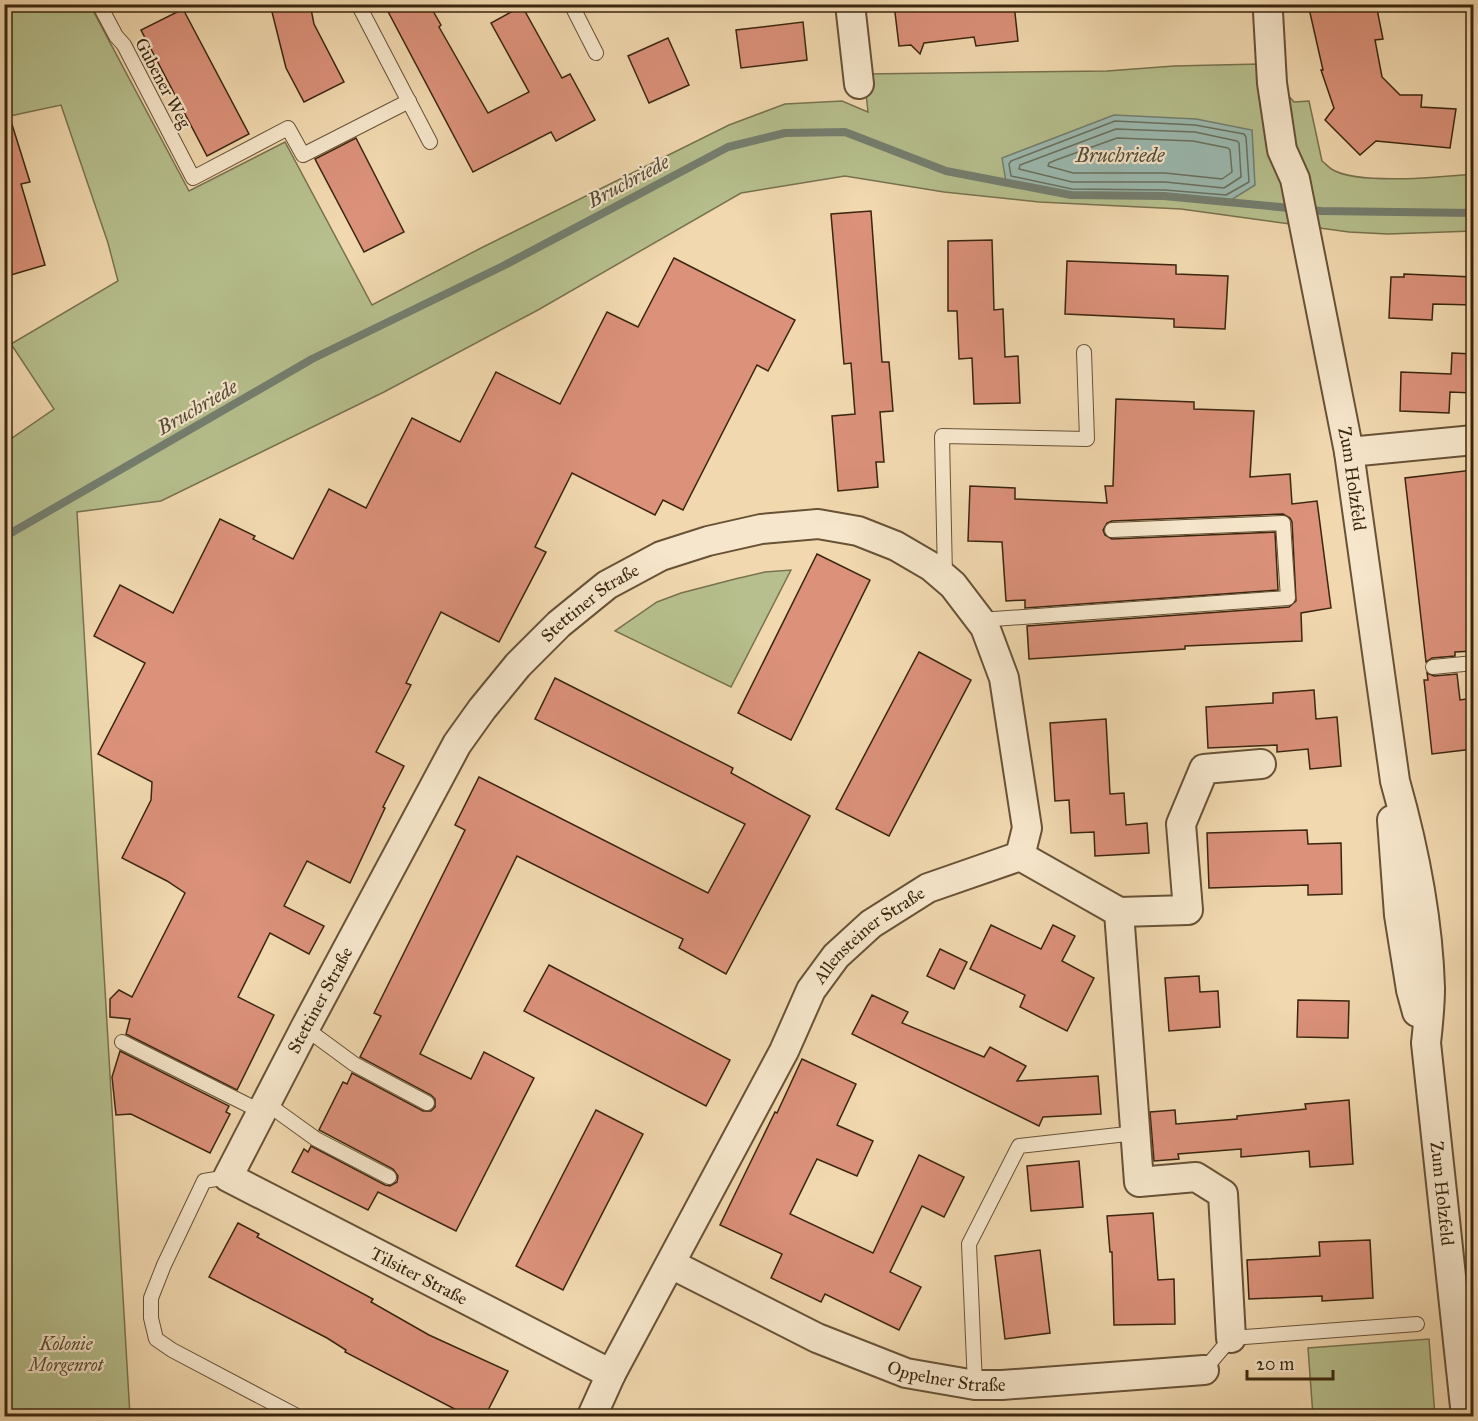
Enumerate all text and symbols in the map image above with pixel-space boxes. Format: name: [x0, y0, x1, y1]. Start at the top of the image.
street label: Gubener Weg: [129, 34, 196, 133]
water label: Bruchriede: [1075, 143, 1165, 167]
water label: Bruchriede: [582, 149, 673, 213]
water label: Bruchriede: [152, 374, 242, 440]
street label: Zum Holzfeld: [1333, 425, 1371, 532]
street label: Stettiner Straße: [536, 559, 643, 647]
street label: Allensteiner Straße: [808, 882, 929, 989]
street label: Stettiner Straße: [283, 943, 357, 1057]
street label: Zum Holzfeld: [1426, 1140, 1459, 1247]
street label: Tilsiter Straße: [367, 1242, 471, 1310]
park label: Kolonie Morgenrot: [27, 1333, 105, 1376]
scale bar: [1247, 1343, 1332, 1381]
text: 20 m: [1256, 1353, 1294, 1375]
street label: Oppelner Straße: [884, 1356, 1006, 1396]

